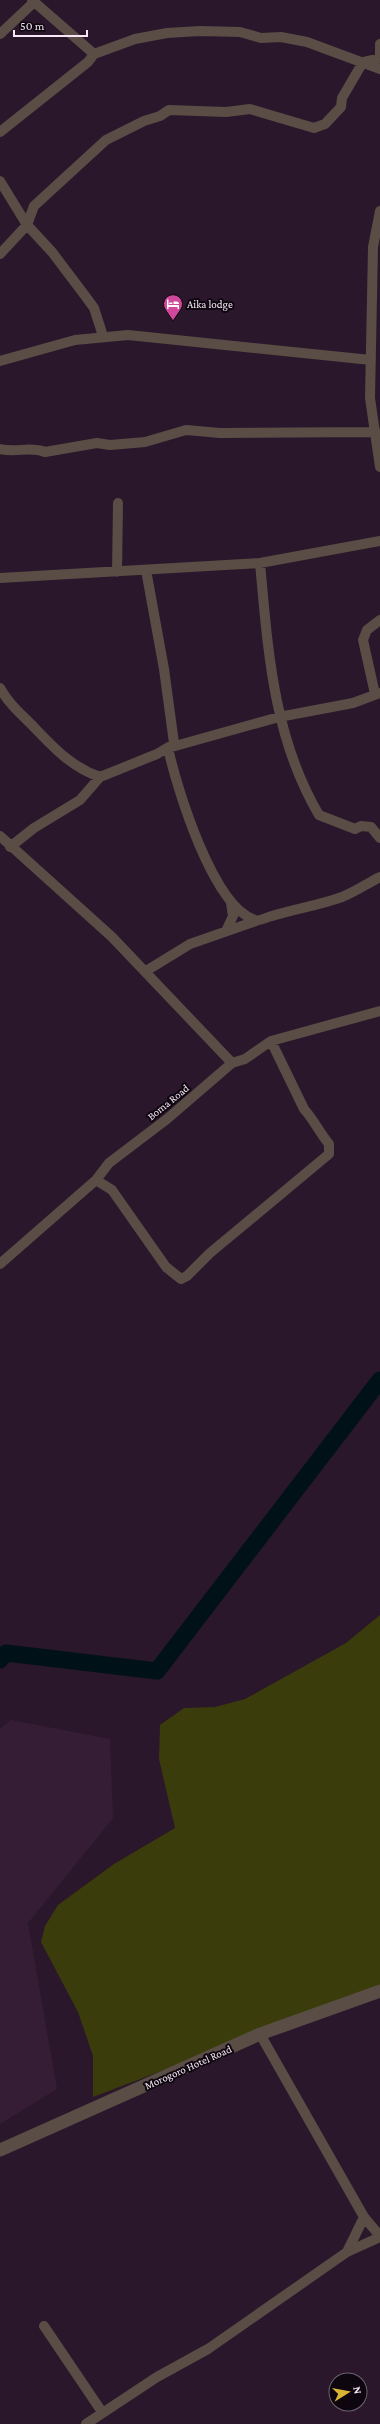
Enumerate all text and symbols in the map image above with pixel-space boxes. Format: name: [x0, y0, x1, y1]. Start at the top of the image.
scale bar: [14, 12, 87, 38]
text: 50 m: [20, 19, 45, 33]
hotel icon: Aika lodge: [162, 293, 184, 321]
place label: Aika lodge: [187, 298, 233, 311]
street label: Boma Road: [145, 1082, 191, 1122]
street label: Morogoro Hotel Road: [143, 2042, 234, 2093]
north arrow: [328, 2372, 368, 2412]
text: N: [351, 2385, 365, 2395]

